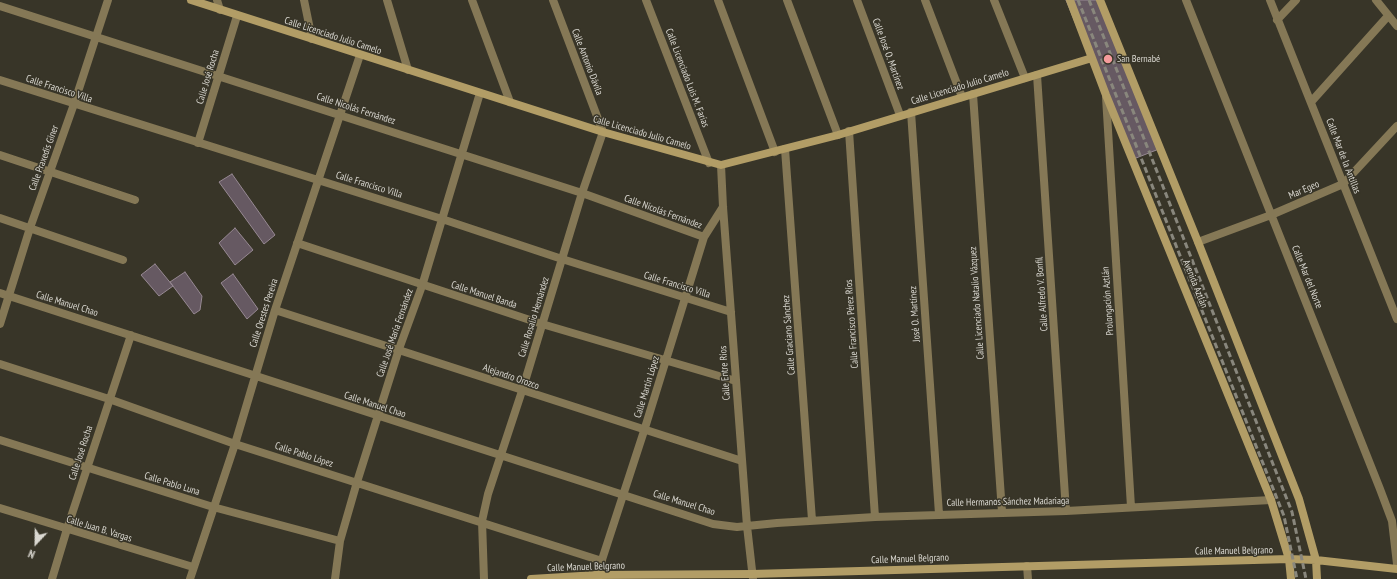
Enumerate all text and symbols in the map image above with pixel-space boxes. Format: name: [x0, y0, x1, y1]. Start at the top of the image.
street label: Calle Licenciado Julio Camelo: [283, 15, 383, 57]
street label: Calle José O. Martínez: [870, 17, 906, 91]
street label: Calle Antonio Dávila: [569, 27, 605, 97]
street label: Calle Licenciado Luis M. Farías: [663, 27, 711, 129]
street label: Calle José Rocha: [194, 48, 222, 106]
marker: San Bernabé: [1102, 53, 1114, 65]
place label: San Bernabé: [1117, 53, 1160, 65]
street label: Calle Licenciado Julio Camelo: [910, 66, 1010, 108]
street label: Calle Francisco Villa: [24, 73, 94, 105]
street label: Calle Nicolás Fernández: [315, 91, 397, 127]
street label: Calle Licenciado Julio Camelo: [592, 113, 692, 153]
street label: Calle Mar de la Antillas: [1323, 117, 1363, 195]
street label: Calle Praxedis Giner: [27, 124, 61, 192]
street label: Calle Francisco Villa: [334, 169, 404, 201]
street label: Mar Egeo: [1287, 178, 1321, 202]
street label: Calle Nicolás Fernández: [622, 192, 704, 232]
street label: Calle Mar del Norte: [1289, 244, 1325, 310]
street label: Calle Licenciado Natalio Vázquez: [967, 246, 987, 360]
street label: Calle Alfredo V. Bonfil: [1033, 256, 1051, 332]
street label: Avenida Aztlán: [1180, 258, 1210, 310]
street label: Prolongación Aztlán: [1100, 266, 1116, 336]
street label: Calle Francisco Villa: [642, 269, 712, 301]
street label: Calle Rosalio Hernández: [516, 275, 552, 359]
street label: Calle Orestes Pereira: [247, 277, 281, 349]
street label: Calle Manuel Banda: [450, 279, 518, 311]
street label: Calle Francisco Pérez Ríos: [843, 279, 861, 369]
street label: José O. Martínez: [907, 286, 923, 342]
street label: Calle José María Fernández: [374, 287, 416, 379]
street label: Calle Manuel Chao: [34, 289, 100, 319]
street label: Calle Graciano Sánchez: [780, 295, 798, 375]
street label: Calle Entre Ríos: [717, 345, 733, 401]
street label: Calle Martín López: [632, 355, 662, 419]
street label: Alejandro Orozco: [481, 362, 541, 392]
street label: Calle Manuel Chao: [343, 389, 407, 421]
street label: Calle José Rocha: [67, 424, 95, 482]
street label: Calle Pablo López: [273, 440, 335, 470]
street label: Calle Pablo Luna: [143, 470, 201, 498]
street label: Calle Manuel Chao: [651, 488, 717, 518]
street label: Calle Hermanos Sánchez Madariaga: [947, 495, 1069, 509]
street label: Calle Juan B. Vargas: [65, 513, 133, 545]
north arrow: [16, 523, 56, 563]
street label: Calle Manuel Belgrano: [1195, 544, 1273, 558]
text: N: [26, 547, 37, 562]
street label: Calle Manuel Belgrano: [871, 552, 949, 566]
street label: Calle Manuel Belgrano: [547, 560, 625, 574]

